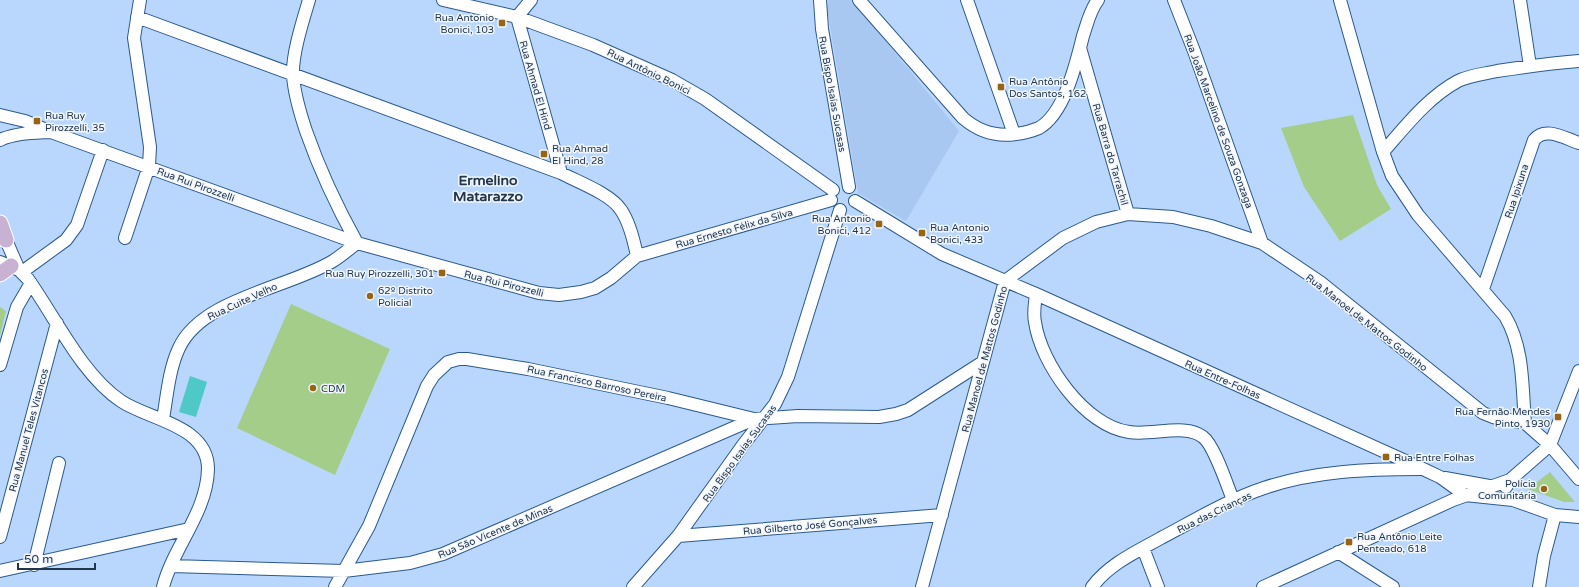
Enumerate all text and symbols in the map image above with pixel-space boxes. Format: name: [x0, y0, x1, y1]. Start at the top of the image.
place label: Rua Antonio Bonici, 103: [435, 12, 494, 36]
marker: Rua Antonio Bonici, 103: [497, 18, 507, 28]
street label: Rua João Marcelino de Souza Gonzaga: [1181, 33, 1255, 210]
street label: Rua Bispo Isaías Sucasas: [816, 35, 848, 153]
street label: Rua Ahmad El Hind: [517, 39, 554, 131]
street label: Rua Antônio Bonici: [605, 47, 692, 97]
place label: Rua Antônio Dos Santos, 162: [1009, 76, 1086, 100]
marker: Rua Antônio Dos Santos, 162: [996, 82, 1006, 92]
street label: Rua Barra do Tarrachil: [1090, 102, 1130, 207]
place label: Rua Ruy Pirozzelli, 35: [45, 110, 105, 134]
marker: Rua Ruy Pirozzelli, 35: [32, 116, 42, 126]
place label: Rua Ahmad El Hind, 28: [552, 143, 608, 167]
marker: Rua Ahmad El Hind, 28: [539, 149, 549, 159]
street label: Rua Ipixuna: [1503, 163, 1531, 220]
street label: Rua Rui Pirozzelli: [155, 165, 236, 205]
district label: Ermelino Matarazzo: [453, 172, 524, 205]
street label: Rua Ernesto Félix da Silva: [674, 206, 794, 251]
place label: Rua Antonio Bonici, 412: [812, 213, 871, 237]
marker: Rua Antonio Bonici, 412: [874, 219, 884, 229]
place label: Rua Antonio Bonici, 433: [930, 222, 989, 246]
marker: Rua Antonio Bonici, 433: [917, 228, 927, 238]
place label: Rua Ruy Pirozzelli, 301: [325, 268, 434, 280]
marker: Rua Ruy Pirozzelli, 301: [437, 268, 447, 278]
street label: Rua Rui Pirozzelli: [463, 268, 545, 300]
street label: Rua Manoel de Mattos Godinho: [1303, 272, 1430, 374]
street label: Rua Cuite Velho: [206, 280, 279, 323]
place label: 62º Distrito Policial: [378, 285, 433, 309]
street label: Rua Manoel de Mattos Godinho: [960, 285, 1010, 434]
marker: 62º Distrito Policial: [365, 291, 375, 301]
street label: Rua Entre-Folhas: [1183, 358, 1263, 402]
street label: Rua Francisco Barroso Pereira: [526, 363, 668, 405]
street label: Rua Manuel Teles Vitancos: [7, 367, 51, 493]
marker: CDM: [308, 383, 318, 393]
place label: CDM: [321, 383, 345, 395]
street label: Rua Bispo Isaías Sucasas: [700, 402, 779, 505]
place label: Rua Fernão Mendes Pinto, 1930: [1455, 406, 1550, 430]
marker: Rua Fernão Mendes Pinto, 1930: [1553, 412, 1563, 422]
marker: Rua Entre Folhas: [1381, 452, 1391, 462]
place label: Rua Entre Folhas: [1394, 452, 1474, 464]
place label: Polícia Comunitária: [1478, 478, 1536, 502]
marker: Polícia Comunitária: [1539, 484, 1549, 494]
street label: Rua das Crianças: [1175, 490, 1254, 536]
street label: Rua São Vicente de Minas: [436, 502, 555, 562]
street label: Rua Gilberto José Gonçalves: [742, 514, 878, 538]
place label: Rua Antônio Leite Penteado, 618: [1357, 531, 1443, 555]
marker: Rua Antônio Leite Penteado, 618: [1344, 537, 1354, 547]
scale bar: [18, 545, 95, 571]
text: 50 m: [24, 552, 53, 566]

